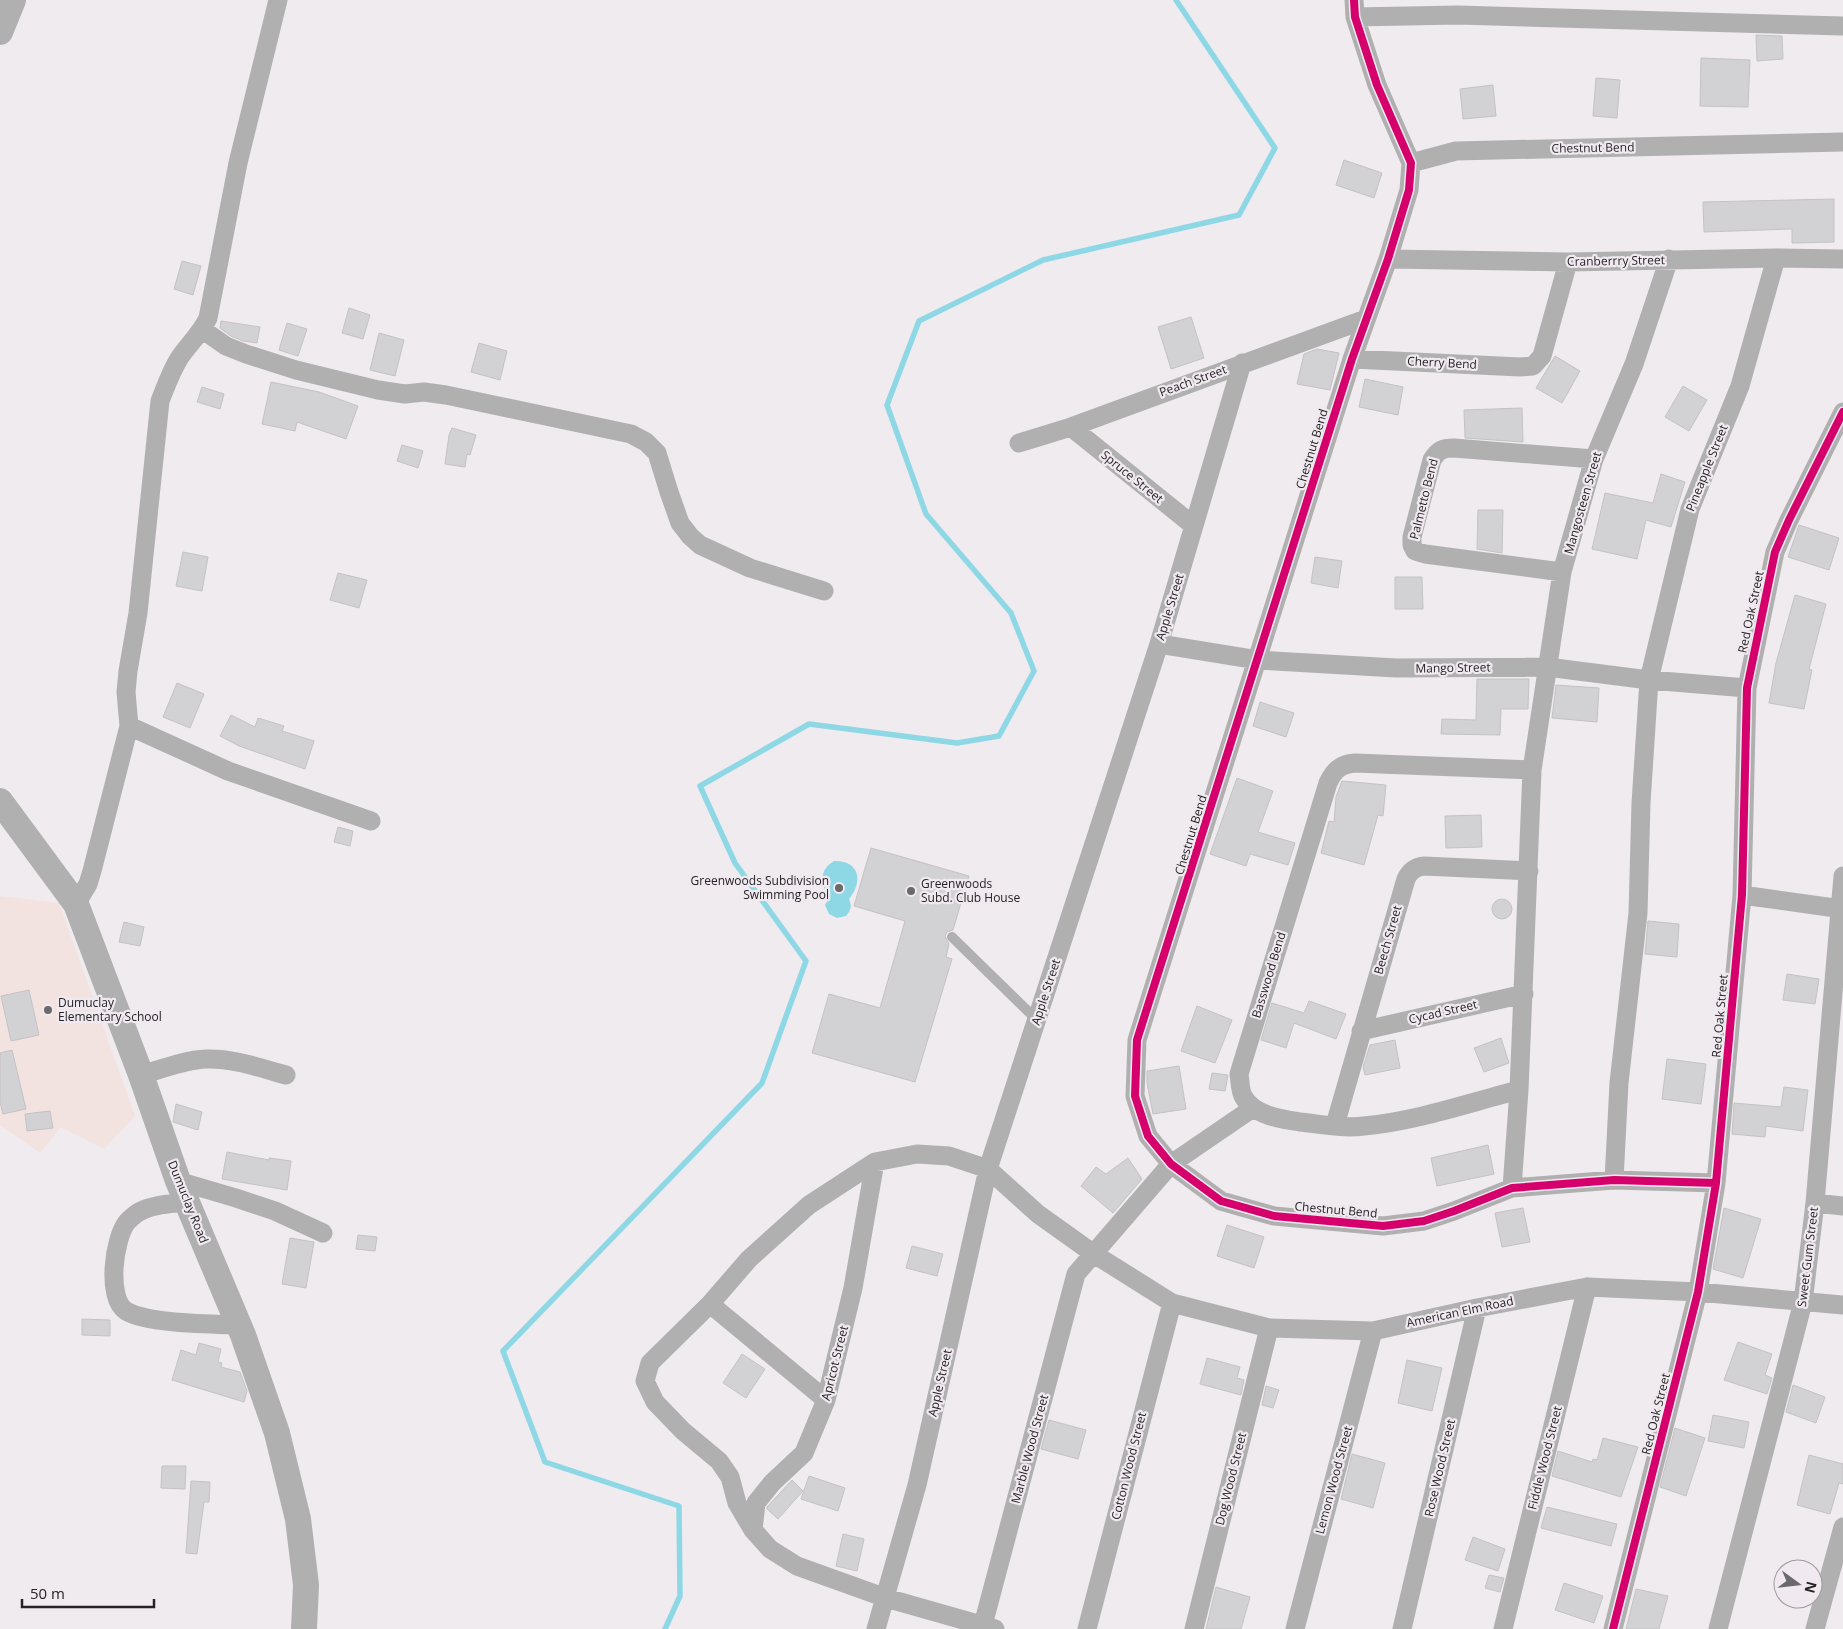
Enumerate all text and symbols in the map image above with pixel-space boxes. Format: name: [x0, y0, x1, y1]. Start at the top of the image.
street label: Chestnut Bend: [1551, 138, 1635, 157]
street label: Cranberrry Street: [1567, 251, 1665, 270]
street label: Cherry Bend: [1407, 352, 1477, 373]
street label: Peach Street: [1157, 361, 1229, 401]
street label: Chestnut Bend: [1291, 407, 1332, 491]
street label: Pineapple Street: [1681, 422, 1732, 514]
street label: Spruce Street: [1098, 446, 1167, 507]
street label: Mangosteen Street: [1560, 450, 1605, 556]
street label: Palmetto Bend: [1405, 457, 1442, 541]
street label: Red Oak Street: [1734, 569, 1768, 655]
street label: Apple Street: [1151, 572, 1188, 642]
street label: Mango Street: [1415, 658, 1491, 677]
street label: Chestnut Bend: [1170, 793, 1211, 877]
place label: Greenwoods Subdivision Swimming Pool: [691, 872, 829, 903]
place label: Greenwoods Subd. Club House: [921, 875, 1020, 906]
marker: Greenwoods Subdivision Swimming Pool: [833, 882, 845, 894]
marker: Greenwoods Subd. Club House: [905, 885, 917, 897]
street label: Beech Street: [1370, 903, 1405, 976]
street label: Basswood Bend: [1247, 930, 1290, 1020]
street label: Apple Street: [1027, 957, 1064, 1027]
street label: Red Oak Street: [1707, 974, 1732, 1058]
place label: Dumuclay Elementary School: [58, 994, 162, 1025]
street label: Cycad Street: [1407, 995, 1479, 1028]
marker: Dumuclay Elementary School: [42, 1004, 54, 1016]
street label: Dumuclay Road: [164, 1158, 213, 1246]
street label: Chestnut Bend: [1294, 1197, 1378, 1222]
street label: Sweet Gum Street: [1793, 1206, 1822, 1308]
street label: American Elm Road: [1405, 1292, 1515, 1331]
street label: Apricot Street: [817, 1324, 852, 1402]
street label: Apple Street: [924, 1348, 956, 1418]
street label: Red Oak Street: [1637, 1371, 1674, 1456]
street label: Marble Wood Street: [1007, 1393, 1052, 1505]
street label: Fiddle Wood Street: [1523, 1404, 1566, 1512]
street label: Cotton Wood Street: [1107, 1410, 1150, 1522]
street label: Rose Wood Street: [1420, 1417, 1459, 1518]
street label: Lemon Wood Street: [1311, 1424, 1356, 1536]
street label: Dog Wood Street: [1211, 1431, 1250, 1527]
north arrow: [1773, 1559, 1823, 1609]
scale bar: [22, 1576, 155, 1608]
text: N: [1800, 1580, 1822, 1595]
text: 50 m: [30, 1583, 65, 1603]

